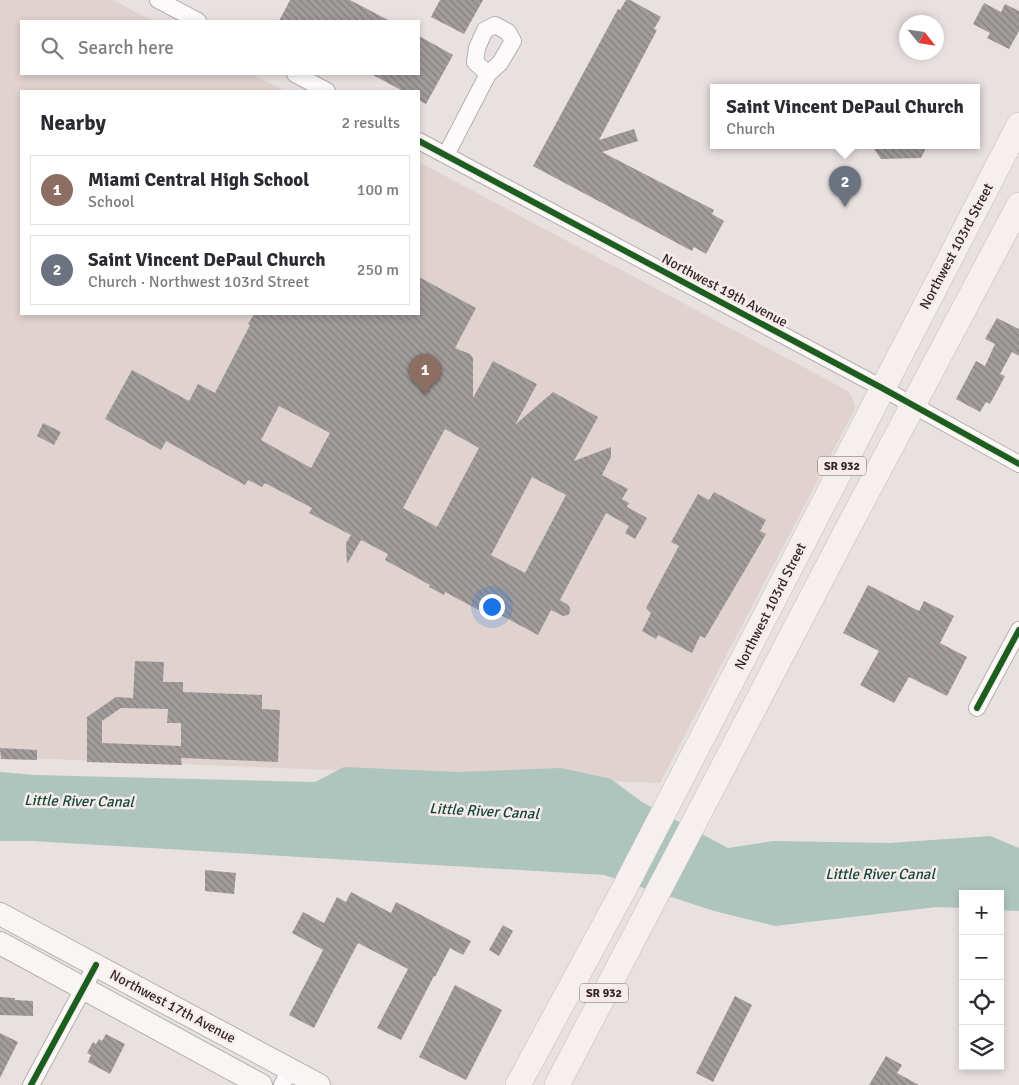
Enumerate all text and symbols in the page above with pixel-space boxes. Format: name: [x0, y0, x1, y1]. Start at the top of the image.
north arrow: [899, 15, 944, 60]
search box: [20, 20, 420, 75]
icon: search: [38, 34, 66, 62]
text: Search here: [78, 36, 174, 60]
popup: [710, 84, 980, 149]
text: Saint Vincent DePaul Church: [726, 95, 964, 119]
text: Nearby: [40, 110, 106, 136]
text: 2 results: [341, 113, 400, 133]
text: Church: [726, 119, 775, 139]
pin: 2: [829, 166, 861, 207]
text: Miami Central High School: [88, 168, 309, 192]
text: 1: [53, 180, 61, 200]
text: 100 m: [357, 180, 399, 200]
street label: Northwest 103rd Street: [916, 180, 997, 312]
text: School: [88, 192, 134, 212]
text: Saint Vincent DePaul Church: [88, 248, 325, 272]
street label: Northwest 19th Avenue: [659, 250, 791, 331]
text: 2: [53, 260, 61, 280]
text: 250 m: [357, 260, 399, 280]
text: Church · Northwest 103rd Street: [88, 272, 309, 292]
pin: 1: [409, 354, 441, 395]
road number: SR 932: [818, 456, 866, 476]
street label: Northwest 103rd Street: [731, 540, 810, 673]
your location: [479, 594, 505, 620]
water label: Little River Canal: [24, 791, 136, 811]
water label: Little River Canal: [429, 799, 541, 823]
water label: Little River Canal: [825, 865, 936, 883]
map controls: [959, 890, 1004, 1070]
button: +: [959, 890, 1004, 935]
button: −: [959, 935, 1004, 980]
street label: Northwest 17th Avenue: [107, 966, 239, 1047]
button: locate: [959, 980, 1004, 1025]
road number: SR 932: [580, 984, 628, 1002]
button: layers: [959, 1025, 1004, 1070]

